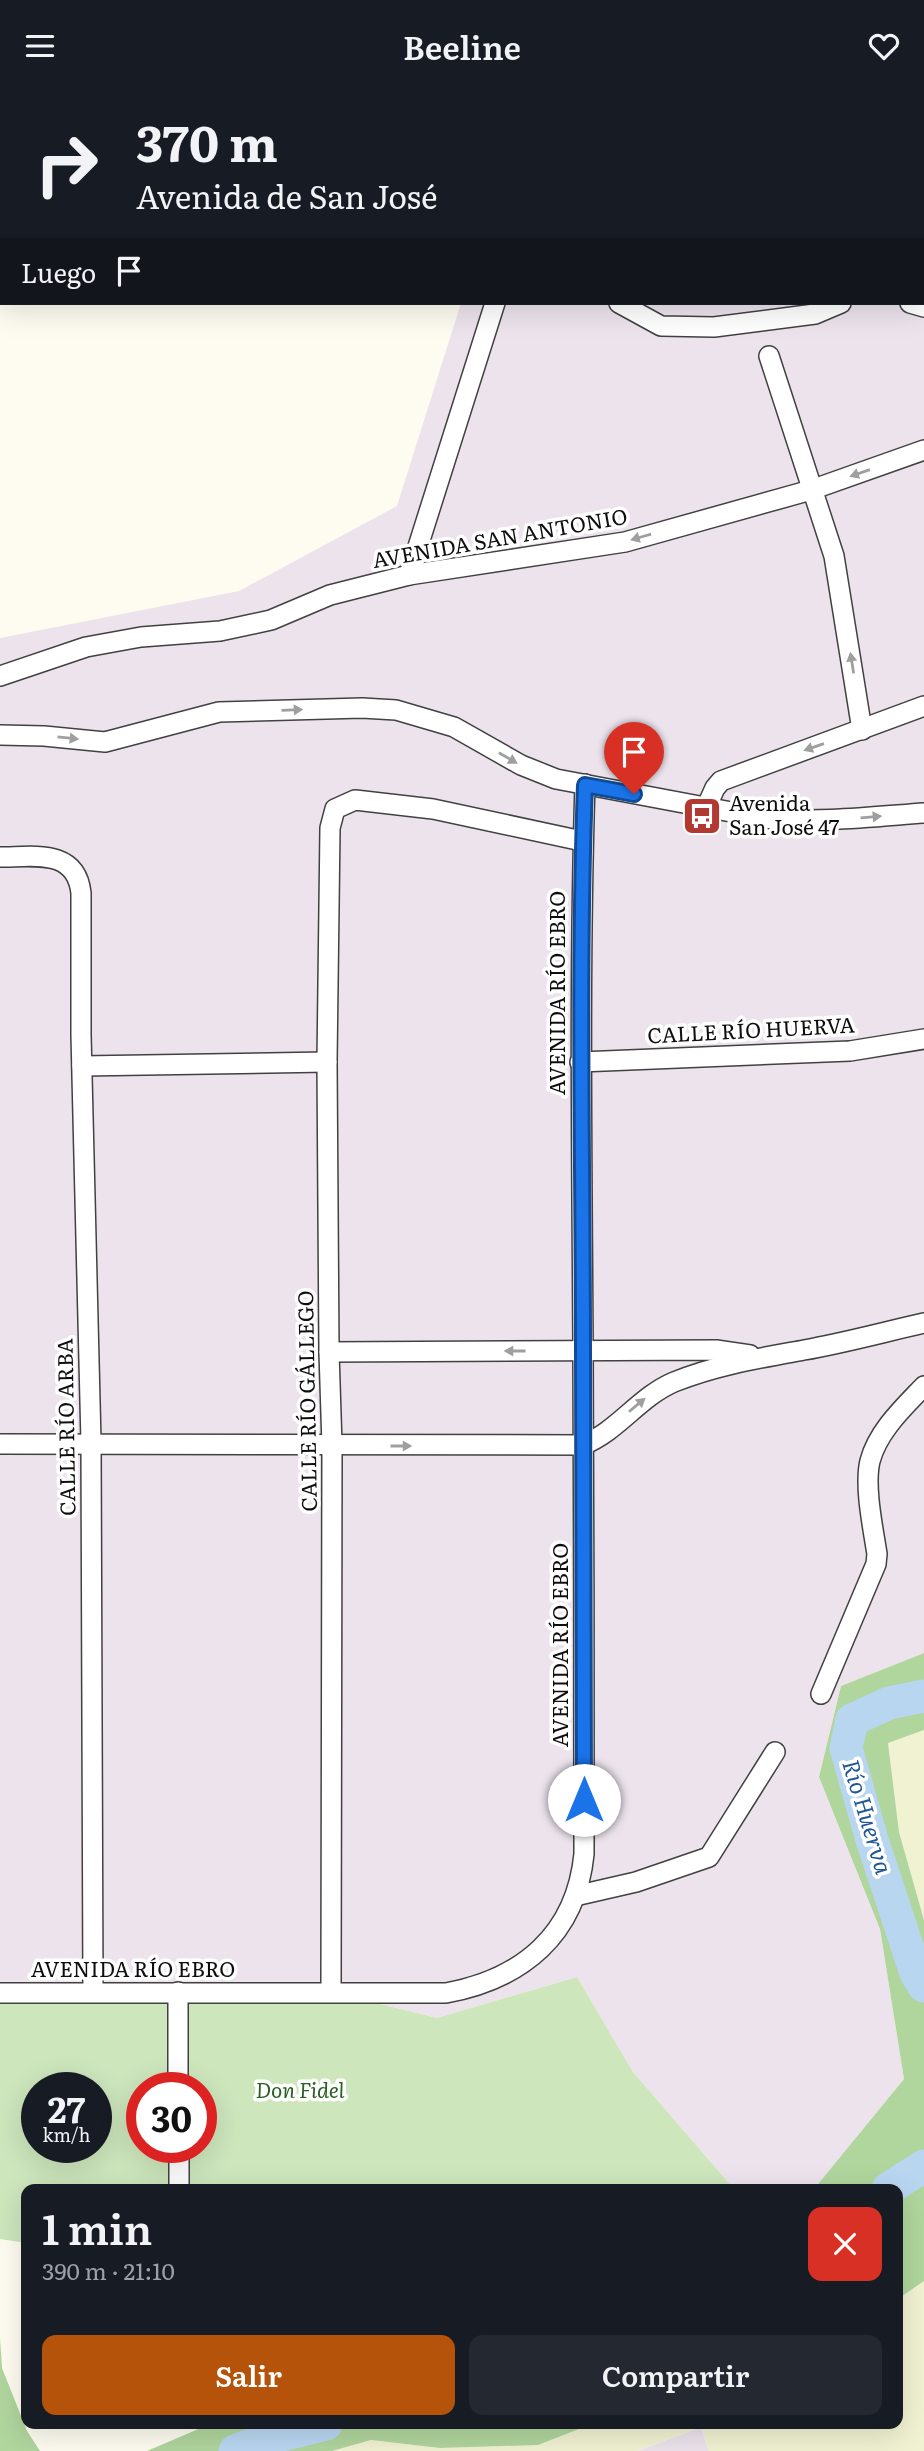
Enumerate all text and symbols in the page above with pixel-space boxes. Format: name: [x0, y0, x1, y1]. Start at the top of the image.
text: Beeline: [403, 22, 521, 70]
icon: menu: [21, 27, 59, 65]
icon: heart: [865, 27, 903, 65]
text: 370 m: [136, 104, 278, 177]
icon: right: [21, 119, 112, 210]
text: Avenida de San José: [136, 171, 438, 219]
text: Luego: [21, 252, 96, 291]
icon: arrive: [110, 252, 148, 290]
one-way arrow: [849, 468, 870, 479]
street label: AVENIDA SAN ANTONIO: [370, 499, 629, 574]
one-way arrow: [631, 533, 652, 543]
one-way arrow: [846, 652, 857, 674]
one-way arrow: [281, 704, 303, 716]
pin: [604, 722, 664, 794]
one-way arrow: [57, 733, 79, 744]
icon: arrive: [615, 733, 653, 771]
one-way arrow: [804, 742, 825, 753]
one-way arrow: [499, 752, 518, 764]
place label: Avenida San José 47: [729, 786, 840, 841]
bus stop icon: Avenida San José 47: [681, 795, 723, 837]
one-way arrow: [861, 811, 883, 822]
street label: AVENIDA RÍO EBRO: [540, 891, 571, 1095]
street label: CALLE RÍO HUERVA: [646, 1008, 856, 1049]
street label: CALLE RÍO GÁLLEGO: [288, 1290, 323, 1512]
street label: CALLE RÍO ARBA: [47, 1337, 82, 1516]
one-way arrow: [504, 1345, 526, 1357]
one-way arrow: [629, 1398, 646, 1413]
one-way arrow: [390, 1440, 412, 1452]
street label: AVENIDA RÍO EBRO: [543, 1543, 574, 1747]
water label: Río Huerva: [835, 1755, 902, 1878]
position arrow: [547, 1763, 621, 1837]
street label: AVENIDA RÍO EBRO: [31, 1952, 235, 1983]
speed limit sign: 30: [126, 2072, 217, 2163]
park label: Don Fidel: [256, 2073, 344, 2104]
text: 27: [48, 2082, 85, 2134]
text: km/h: [43, 2121, 90, 2148]
text: 1 min: [42, 2196, 152, 2258]
button: close: [808, 2207, 882, 2281]
text: 390 m · 21:10: [42, 2253, 175, 2287]
button: Salir: [42, 2335, 455, 2415]
button: Compartir: [469, 2335, 882, 2415]

